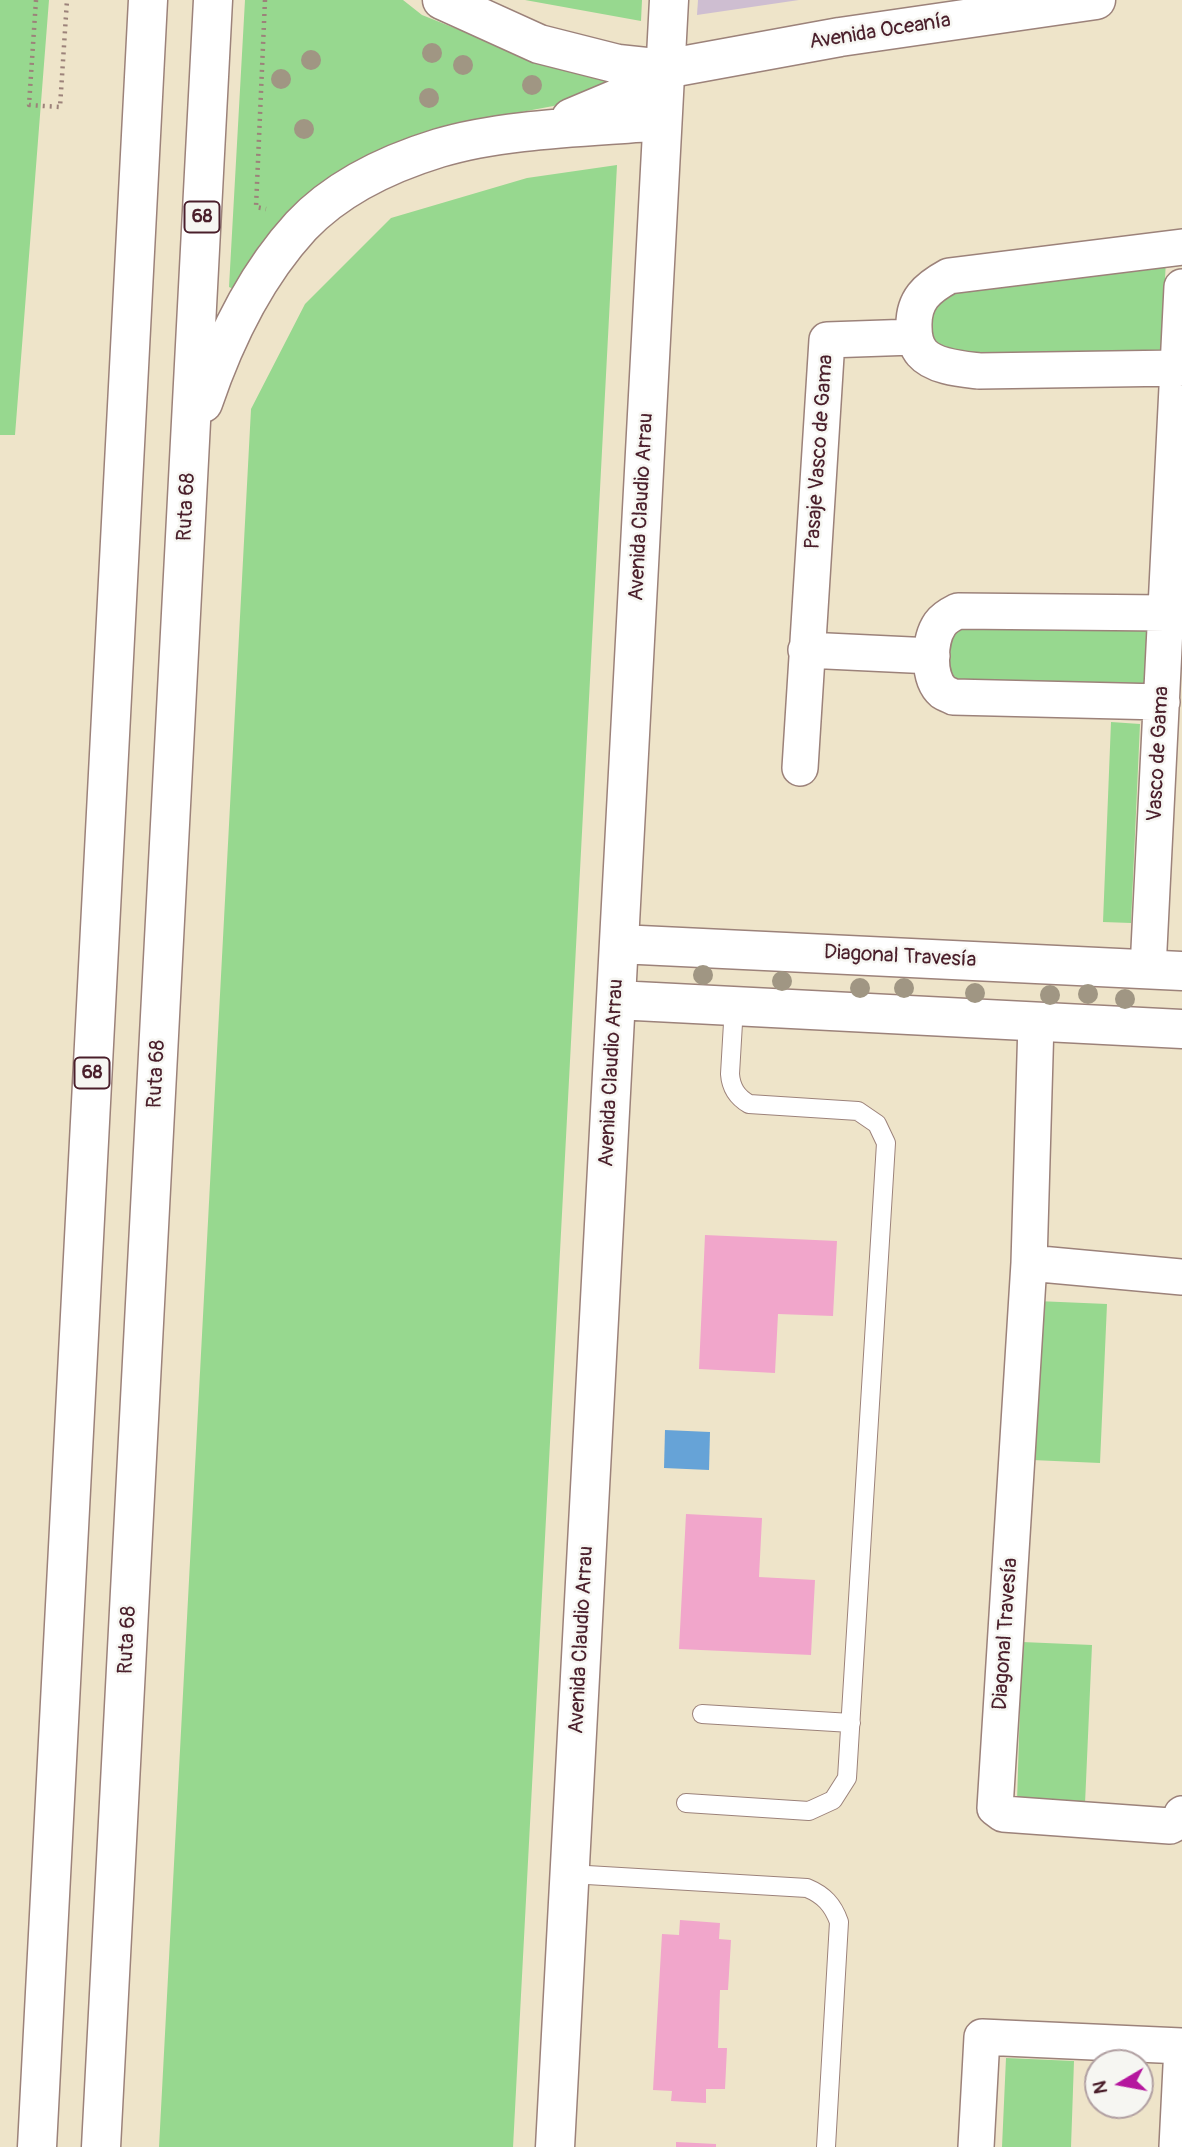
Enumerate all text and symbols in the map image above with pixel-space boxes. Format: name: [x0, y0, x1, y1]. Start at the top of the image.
street label: Avenida Oceanía: [807, 8, 953, 56]
road number: 68: [184, 202, 220, 232]
street label: Pasaje Vasco de Gama: [801, 354, 839, 550]
street label: Avenida Claudio Arrau: [624, 412, 660, 602]
street label: Ruta 68: [173, 472, 201, 542]
street label: Vasco de Gama: [1143, 686, 1175, 822]
street label: Diagonal Travesía: [823, 940, 977, 974]
street label: Avenida Claudio Arrau: [594, 978, 630, 1168]
street label: Ruta 68: [143, 1039, 171, 1109]
road number: 68: [74, 1058, 110, 1088]
street label: Avenida Claudio Arrau: [564, 1545, 600, 1735]
street label: Diagonal Travesía: [988, 1557, 1024, 1711]
street label: Ruta 68: [114, 1605, 142, 1675]
north arrow: [1084, 2049, 1154, 2119]
text: N: [1087, 2079, 1113, 2096]

